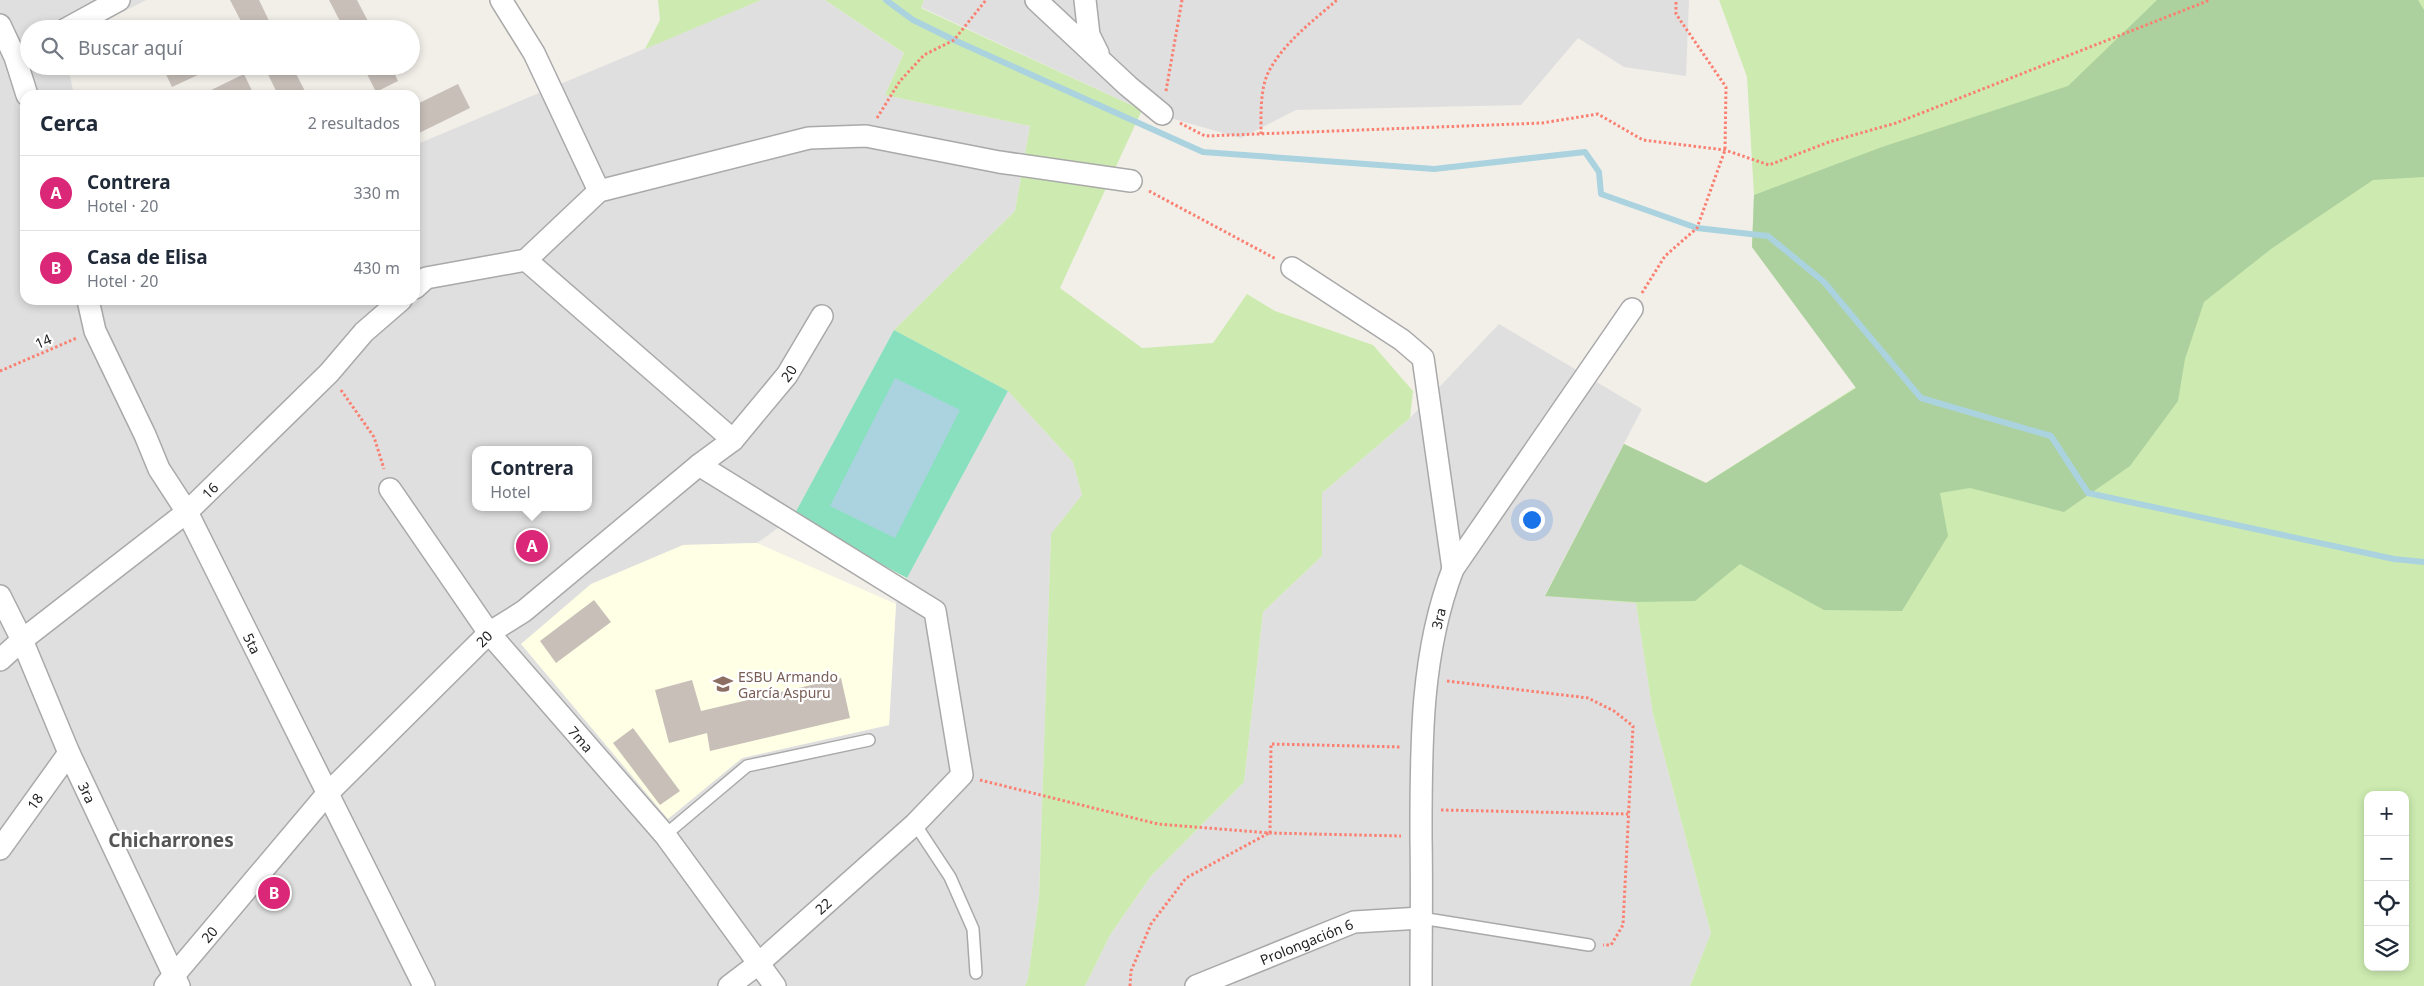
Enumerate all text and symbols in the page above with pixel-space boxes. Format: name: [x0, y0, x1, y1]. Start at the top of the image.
search box: [20, 20, 420, 75]
icon: search: [38, 34, 66, 62]
text: Buscar aquí: [78, 35, 183, 61]
text: Cerca: [40, 109, 98, 137]
text: 2 resultados: [308, 112, 400, 134]
text: Contrera: [87, 169, 171, 195]
text: A: [50, 182, 62, 204]
text: 330 m: [353, 182, 400, 204]
text: Hotel · 20: [87, 195, 158, 217]
text: Casa de Elisa: [87, 244, 208, 270]
text: B: [51, 257, 61, 279]
text: 430 m: [353, 257, 400, 279]
text: Hotel · 20: [87, 270, 158, 292]
street label: 14: [32, 329, 54, 353]
street label: 20: [776, 361, 801, 385]
popup: [472, 446, 592, 511]
text: Contrera: [490, 455, 574, 481]
street label: 16: [197, 478, 222, 502]
text: Hotel: [490, 481, 531, 503]
your location: [1519, 507, 1545, 533]
pin: A: [516, 527, 548, 565]
street label: 3ra: [1426, 605, 1450, 631]
street label: 20: [471, 626, 496, 651]
street label: 5ta: [239, 630, 266, 657]
place label: ESBU Armando García Aspuru: [738, 667, 838, 702]
school or university icon: ESBU Armando García Aspuru: [712, 673, 734, 695]
street label: 7ma: [564, 722, 598, 756]
street label: 3ra: [74, 779, 101, 806]
street label: 18: [22, 789, 47, 813]
map controls: [2364, 791, 2409, 971]
button: +: [2364, 791, 2409, 836]
district label: Chicharrones: [108, 827, 234, 853]
button: −: [2364, 836, 2409, 881]
pin: B: [258, 874, 290, 912]
button: locate: [2364, 881, 2409, 926]
street label: 22: [811, 894, 835, 918]
street label: Prolongación 6: [1257, 914, 1356, 969]
street label: 20: [196, 922, 221, 946]
button: layers: [2364, 926, 2409, 971]

